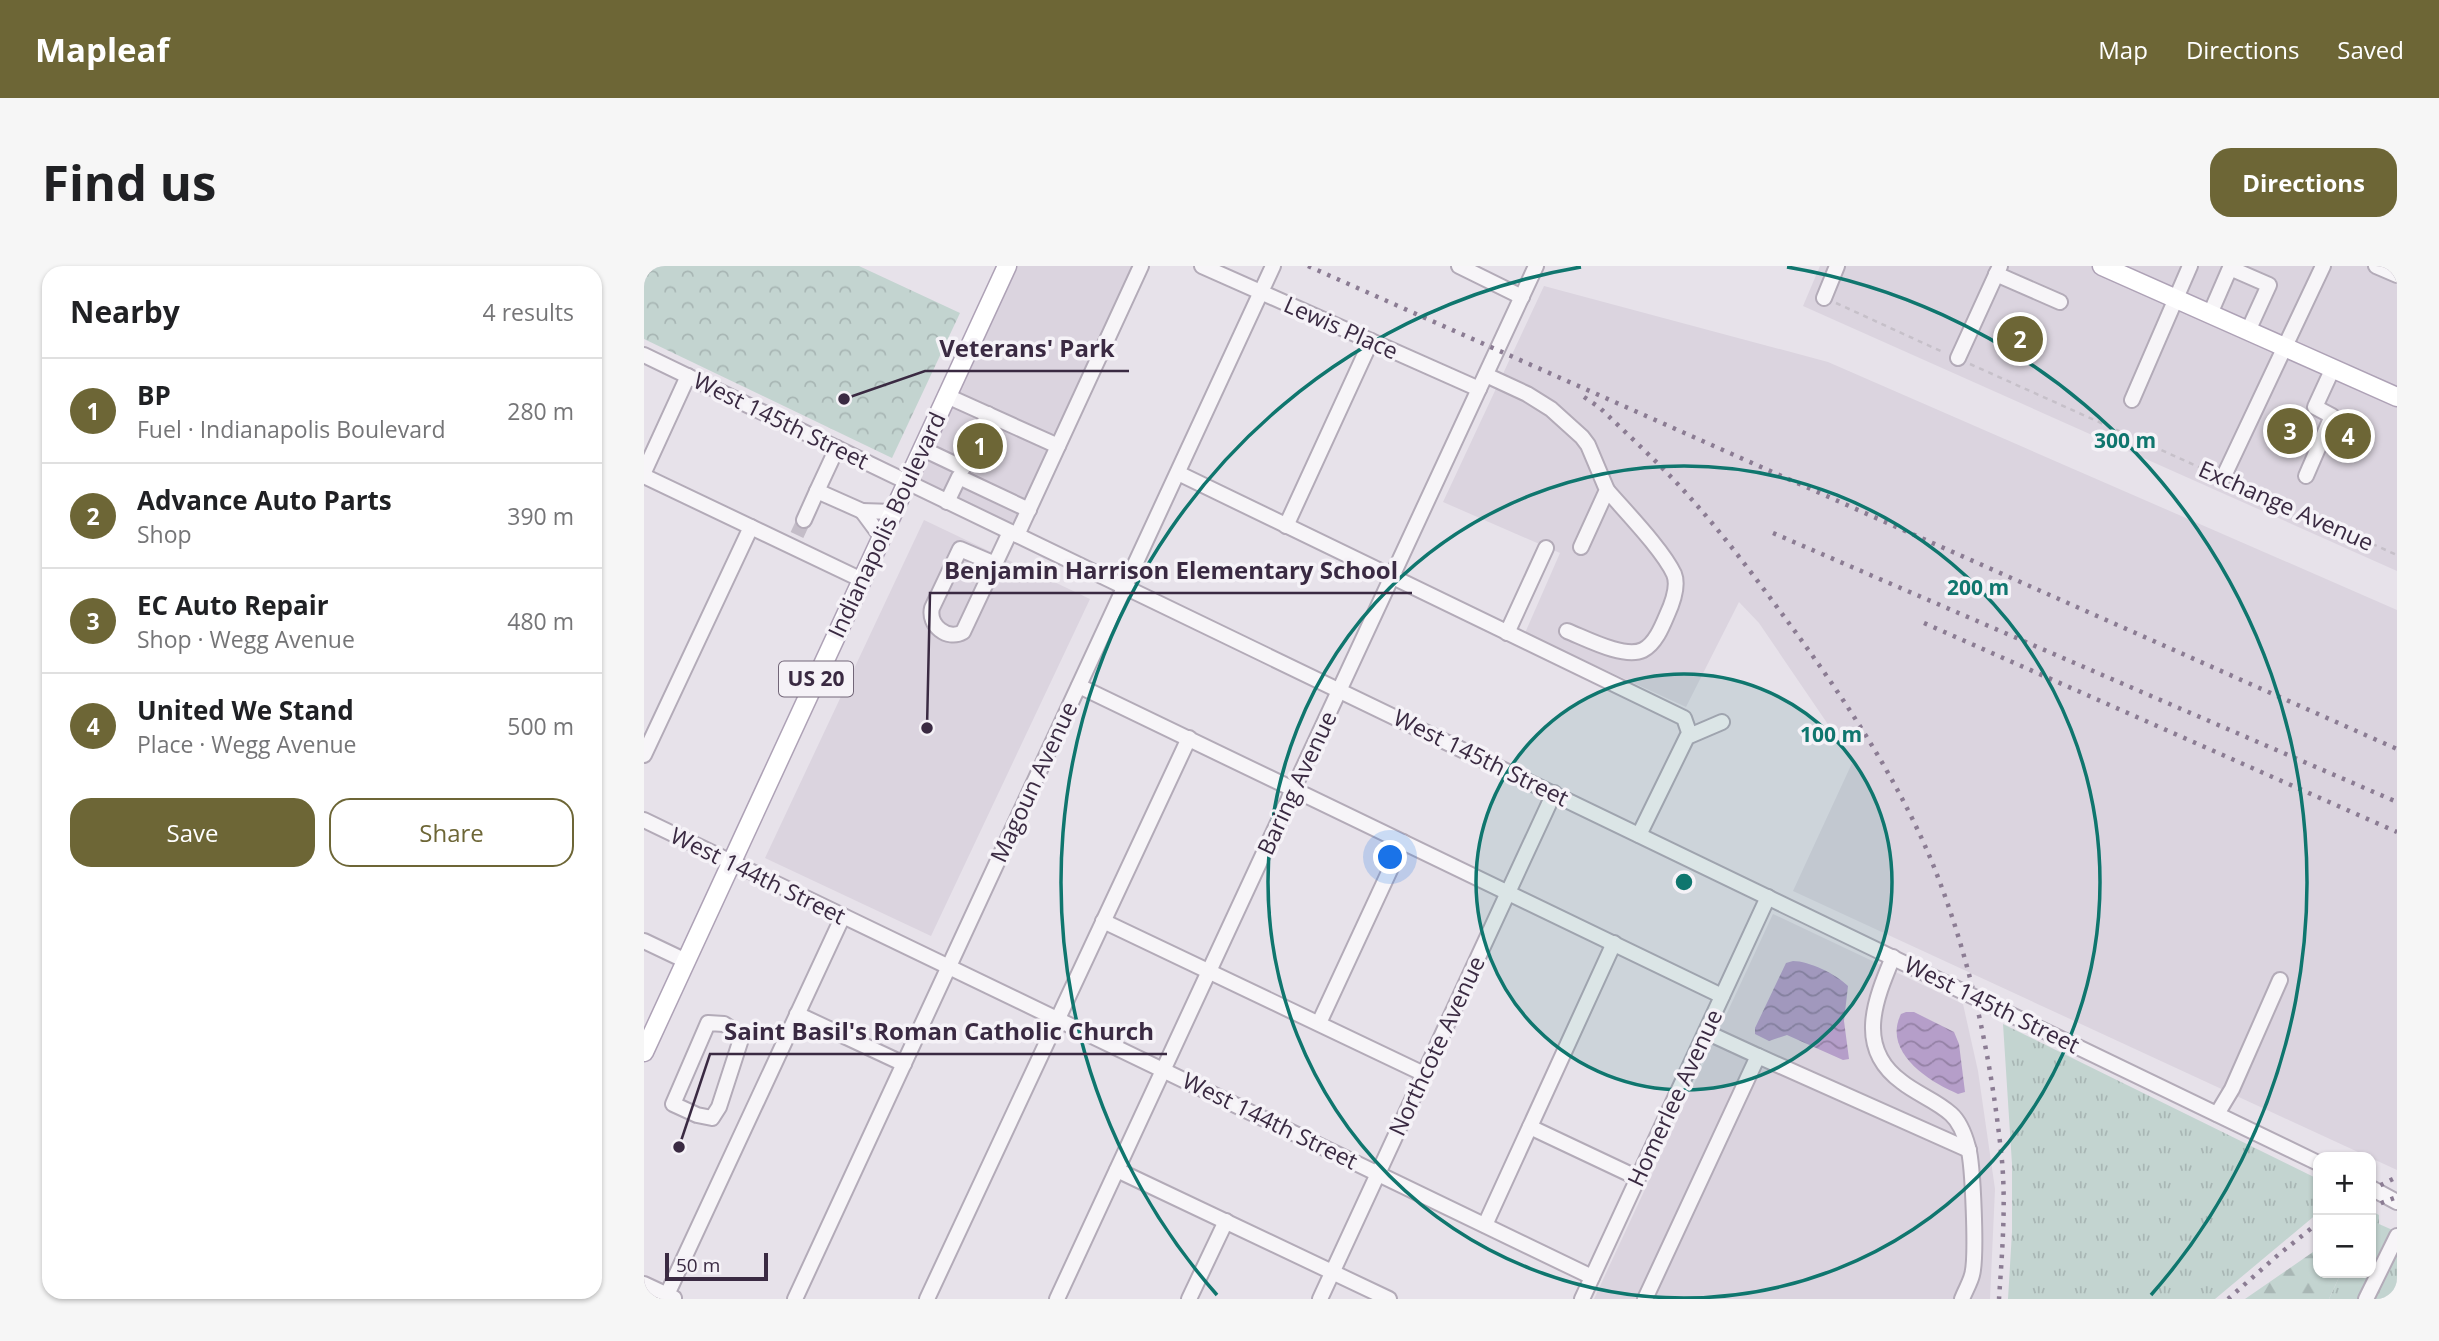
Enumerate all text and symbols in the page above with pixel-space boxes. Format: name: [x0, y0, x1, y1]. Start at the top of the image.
text: Mapleaf: [35, 27, 169, 72]
text: Map: [2098, 33, 2148, 66]
text: Directions: [2186, 33, 2299, 66]
text: Saved: [2337, 33, 2404, 66]
button: Directions: [2210, 148, 2397, 217]
text: Find us: [42, 149, 216, 215]
street label: Lewis Place: [1279, 288, 1404, 366]
text: Nearby: [70, 291, 180, 332]
text: 4 results: [483, 296, 574, 328]
pin: 2: [1997, 313, 2043, 365]
callout: Veterans' Park: [925, 326, 1129, 371]
text: Veterans' Park: [939, 331, 1115, 364]
street label: West 145th Street: [688, 364, 874, 476]
text: BP: [137, 377, 171, 413]
text: 1: [86, 395, 100, 427]
text: 280 m: [507, 395, 574, 427]
pin: 3: [2267, 405, 2313, 457]
street label: Indianapolis Boulevard: [820, 406, 953, 643]
pin: 4: [2325, 410, 2371, 462]
text: Fuel · Indianapolis Boulevard: [137, 413, 445, 445]
pin: 1: [957, 420, 1003, 472]
text: 300 m: [2094, 426, 2156, 454]
street label: Exchange Avenue: [2194, 452, 2379, 558]
text: Advance Auto Parts: [137, 482, 392, 518]
text: 2: [86, 500, 100, 532]
text: 390 m: [507, 500, 574, 532]
text: Shop: [137, 518, 192, 550]
callout: Benjamin Harrison Elementary School: [930, 548, 1412, 593]
text: Benjamin Harrison Elementary School: [944, 553, 1398, 586]
text: 200 m: [1947, 573, 2009, 601]
text: EC Auto Repair: [137, 587, 328, 623]
text: 3: [86, 605, 100, 637]
text: 480 m: [507, 605, 574, 637]
text: Shop · Wegg Avenue: [137, 623, 355, 655]
road number: US 20: [779, 662, 853, 696]
text: United We Stand: [137, 692, 354, 728]
street label: Magoun Avenue: [982, 696, 1084, 867]
street label: West 145th Street: [1388, 701, 1574, 813]
street label: Baring Avenue: [1249, 705, 1343, 860]
text: 4: [86, 710, 100, 742]
text: 500 m: [507, 710, 574, 742]
text: 100 m: [1800, 720, 1862, 748]
text: Place · Wegg Avenue: [137, 728, 357, 760]
button: Save: [70, 798, 315, 867]
button: Share: [329, 798, 574, 867]
street label: West 144th Street: [665, 819, 851, 931]
your location: [1373, 840, 1407, 874]
centre of rings: [1672, 870, 1696, 894]
street label: West 145th Street: [1899, 948, 2085, 1060]
street label: Northcote Avenue: [1380, 951, 1492, 1141]
street label: Homerlee Avenue: [1619, 1004, 1729, 1191]
callout: Saint Basil's Roman Catholic Church: [710, 1009, 1167, 1054]
text: Saint Basil's Roman Catholic Church: [724, 1014, 1154, 1047]
street label: West 144th Street: [1177, 1064, 1363, 1176]
map controls: [2313, 1152, 2376, 1278]
button: +: [2313, 1152, 2376, 1215]
button: −: [2313, 1215, 2376, 1278]
scale bar: [665, 1250, 768, 1282]
text: 50 m: [676, 1252, 720, 1278]

